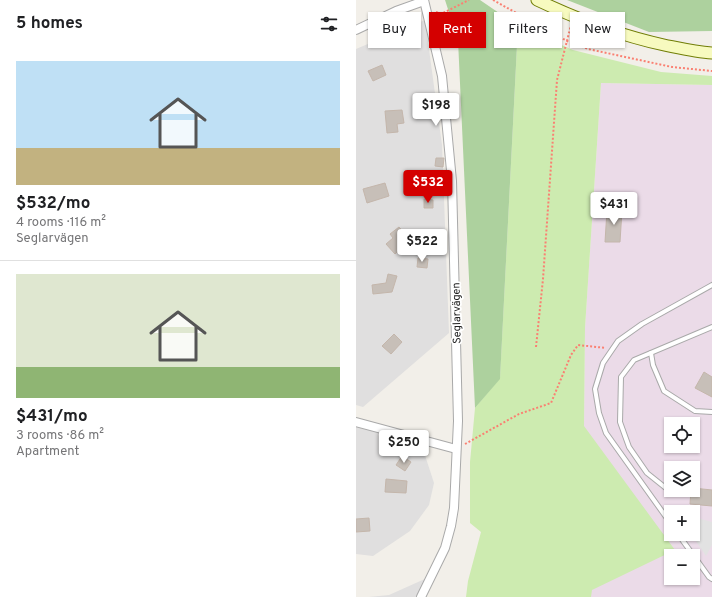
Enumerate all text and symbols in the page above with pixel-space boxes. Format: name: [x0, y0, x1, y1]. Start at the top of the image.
chip: Buy: [368, 12, 421, 48]
chip: Rent: [429, 12, 486, 48]
chip: Filters: [494, 12, 562, 48]
chip: New: [570, 12, 625, 48]
text: 5 homes: [16, 13, 83, 35]
icon: filters: [318, 13, 340, 35]
icon: home: [142, 87, 214, 159]
pin: $198: [412, 93, 460, 127]
text: $198: [421, 98, 451, 114]
pin: $532: [404, 170, 452, 204]
text: $532: [412, 175, 444, 191]
pin: $431: [590, 192, 638, 226]
text: $532/mo: [16, 193, 90, 215]
text: $431: [599, 197, 629, 213]
text: 4 rooms · 116 m²: [16, 215, 106, 231]
pin: $522: [398, 229, 446, 263]
text: Seglarvägen: [16, 231, 89, 247]
text: $522: [406, 234, 438, 250]
street label: Seglarvägen: [449, 282, 465, 344]
icon: home: [142, 300, 214, 372]
text: $431/mo: [16, 406, 88, 428]
map controls: [664, 417, 700, 585]
button: locate: [664, 417, 700, 453]
text: 3 rooms · 86 m²: [16, 428, 104, 444]
pin: $250: [380, 430, 428, 464]
text: $250: [388, 435, 420, 451]
text: Apartment: [16, 444, 79, 460]
button: layers: [664, 461, 700, 497]
button: +: [664, 505, 700, 541]
button: −: [664, 549, 700, 585]

